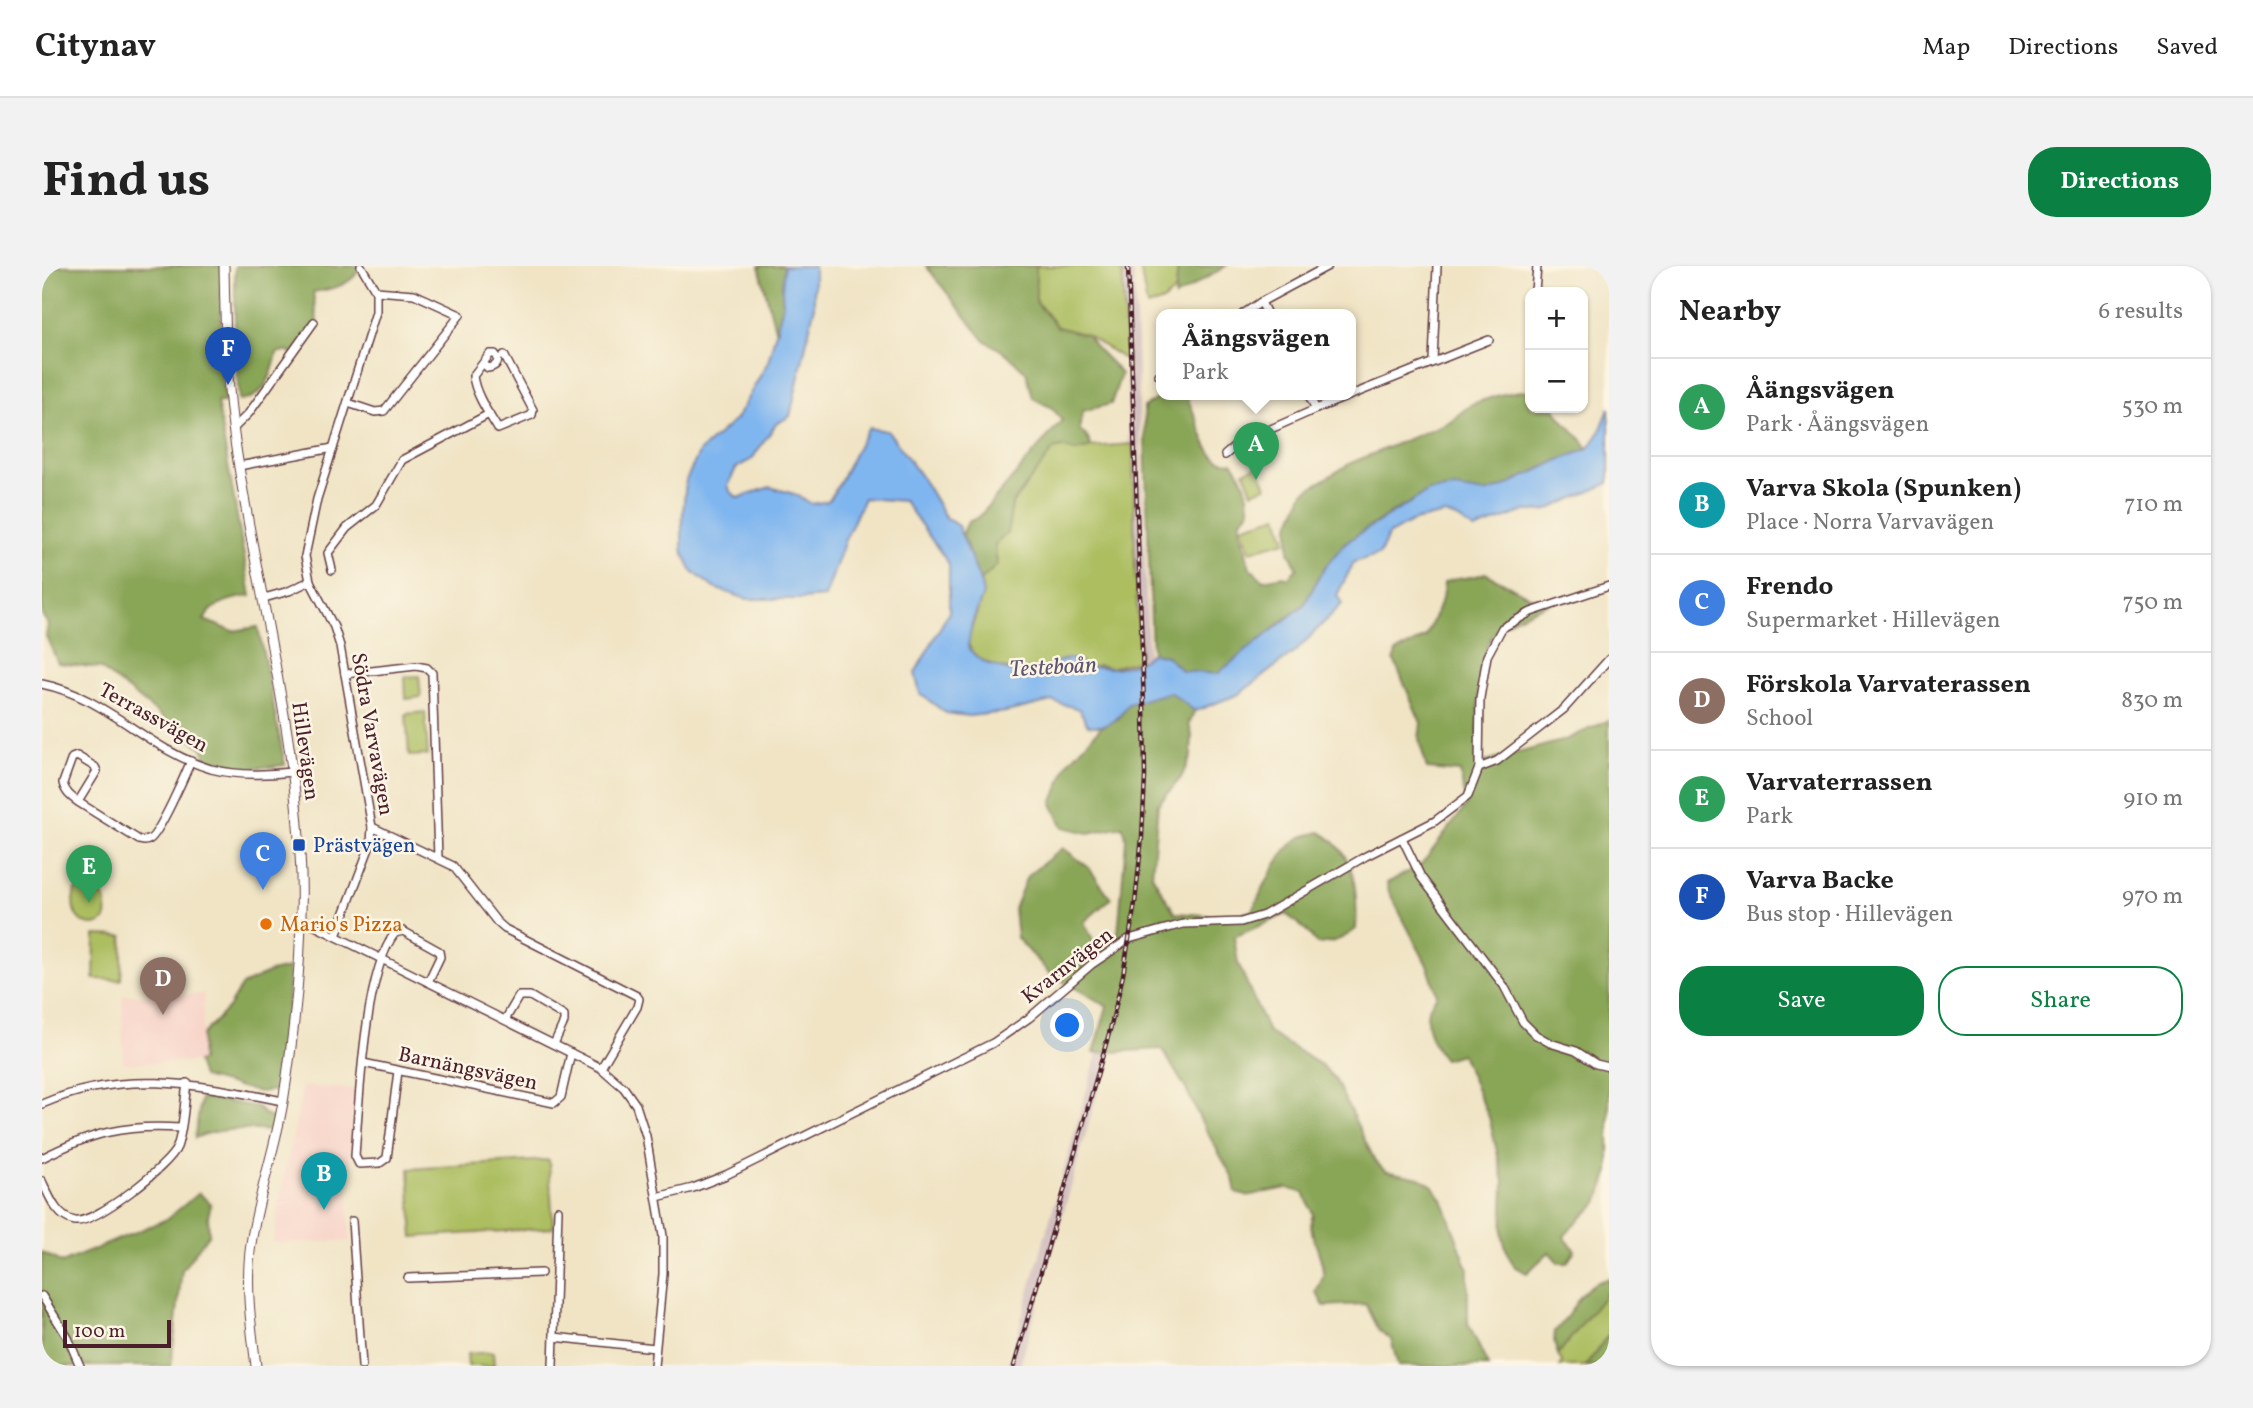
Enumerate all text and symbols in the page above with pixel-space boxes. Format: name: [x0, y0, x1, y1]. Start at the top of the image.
text: Citynav: [35, 25, 156, 71]
text: Map: [1922, 31, 1970, 65]
text: Directions: [2008, 31, 2118, 65]
text: Saved: [2156, 31, 2218, 65]
button: Directions: [2028, 147, 2211, 217]
text: Find us: [42, 148, 210, 217]
map controls: [1525, 287, 1588, 413]
button: +: [1525, 287, 1588, 350]
text: Nearby: [1679, 291, 1781, 333]
text: 6 results: [2099, 296, 2183, 328]
popup: [1156, 309, 1356, 400]
text: Åängsvägen: [1182, 321, 1330, 357]
pin: F: [205, 327, 251, 385]
button: −: [1525, 350, 1588, 413]
text: Park: [1182, 357, 1229, 389]
text: Åängsvägen: [1746, 373, 1895, 409]
text: A: [1694, 391, 1710, 423]
text: 530 m: [2122, 391, 2183, 423]
text: Park · Åängsvägen: [1746, 409, 1929, 441]
pin: A: [1233, 422, 1279, 480]
text: Varva Skola (Spunken): [1746, 471, 2021, 507]
text: B: [1694, 489, 1710, 521]
text: 710 m: [2124, 489, 2183, 521]
text: Place · Norra Varvavägen: [1746, 507, 1994, 539]
text: Frendo: [1746, 569, 1833, 605]
text: C: [1695, 587, 1709, 619]
text: 750 m: [2122, 587, 2183, 619]
text: Supermarket · Hillevägen: [1746, 605, 2000, 637]
water label: Testeboån: [1009, 650, 1098, 686]
street label: Södra Varvavägen: [343, 651, 400, 818]
text: Förskola Varvaterassen: [1746, 667, 2031, 703]
street label: Terrassvägen: [93, 676, 213, 760]
text: D: [1694, 685, 1710, 717]
text: 830 m: [2121, 685, 2183, 717]
street label: Hillevägen: [283, 700, 326, 802]
text: School: [1746, 703, 1813, 735]
text: Varvaterrassen: [1746, 765, 1933, 801]
text: E: [1695, 783, 1709, 815]
text: 910 m: [2123, 783, 2183, 815]
text: Park: [1746, 801, 1793, 833]
pin: C: [240, 832, 286, 890]
place label: Prästvägen: [313, 832, 416, 861]
marker: Prästvägen: [291, 837, 307, 853]
pin: E: [66, 845, 112, 903]
text: Varva Backe: [1746, 863, 1894, 899]
text: F: [1695, 881, 1709, 913]
text: 970 m: [2122, 881, 2183, 913]
text: Bus stop · Hillevägen: [1746, 899, 1953, 931]
place label: Mario's Pizza: [280, 911, 403, 940]
marker: Mario's Pizza: [258, 916, 274, 932]
street label: Kvarnvägen: [1016, 921, 1120, 1011]
pin: D: [140, 957, 186, 1015]
button: Save: [1679, 966, 1924, 1036]
button: Share: [1938, 966, 2183, 1036]
your location: [1050, 1008, 1084, 1042]
street label: Barnängsvägen: [395, 1041, 540, 1098]
pin: B: [301, 1152, 347, 1210]
scale bar: [63, 1317, 172, 1349]
text: 100 m: [74, 1319, 125, 1345]

